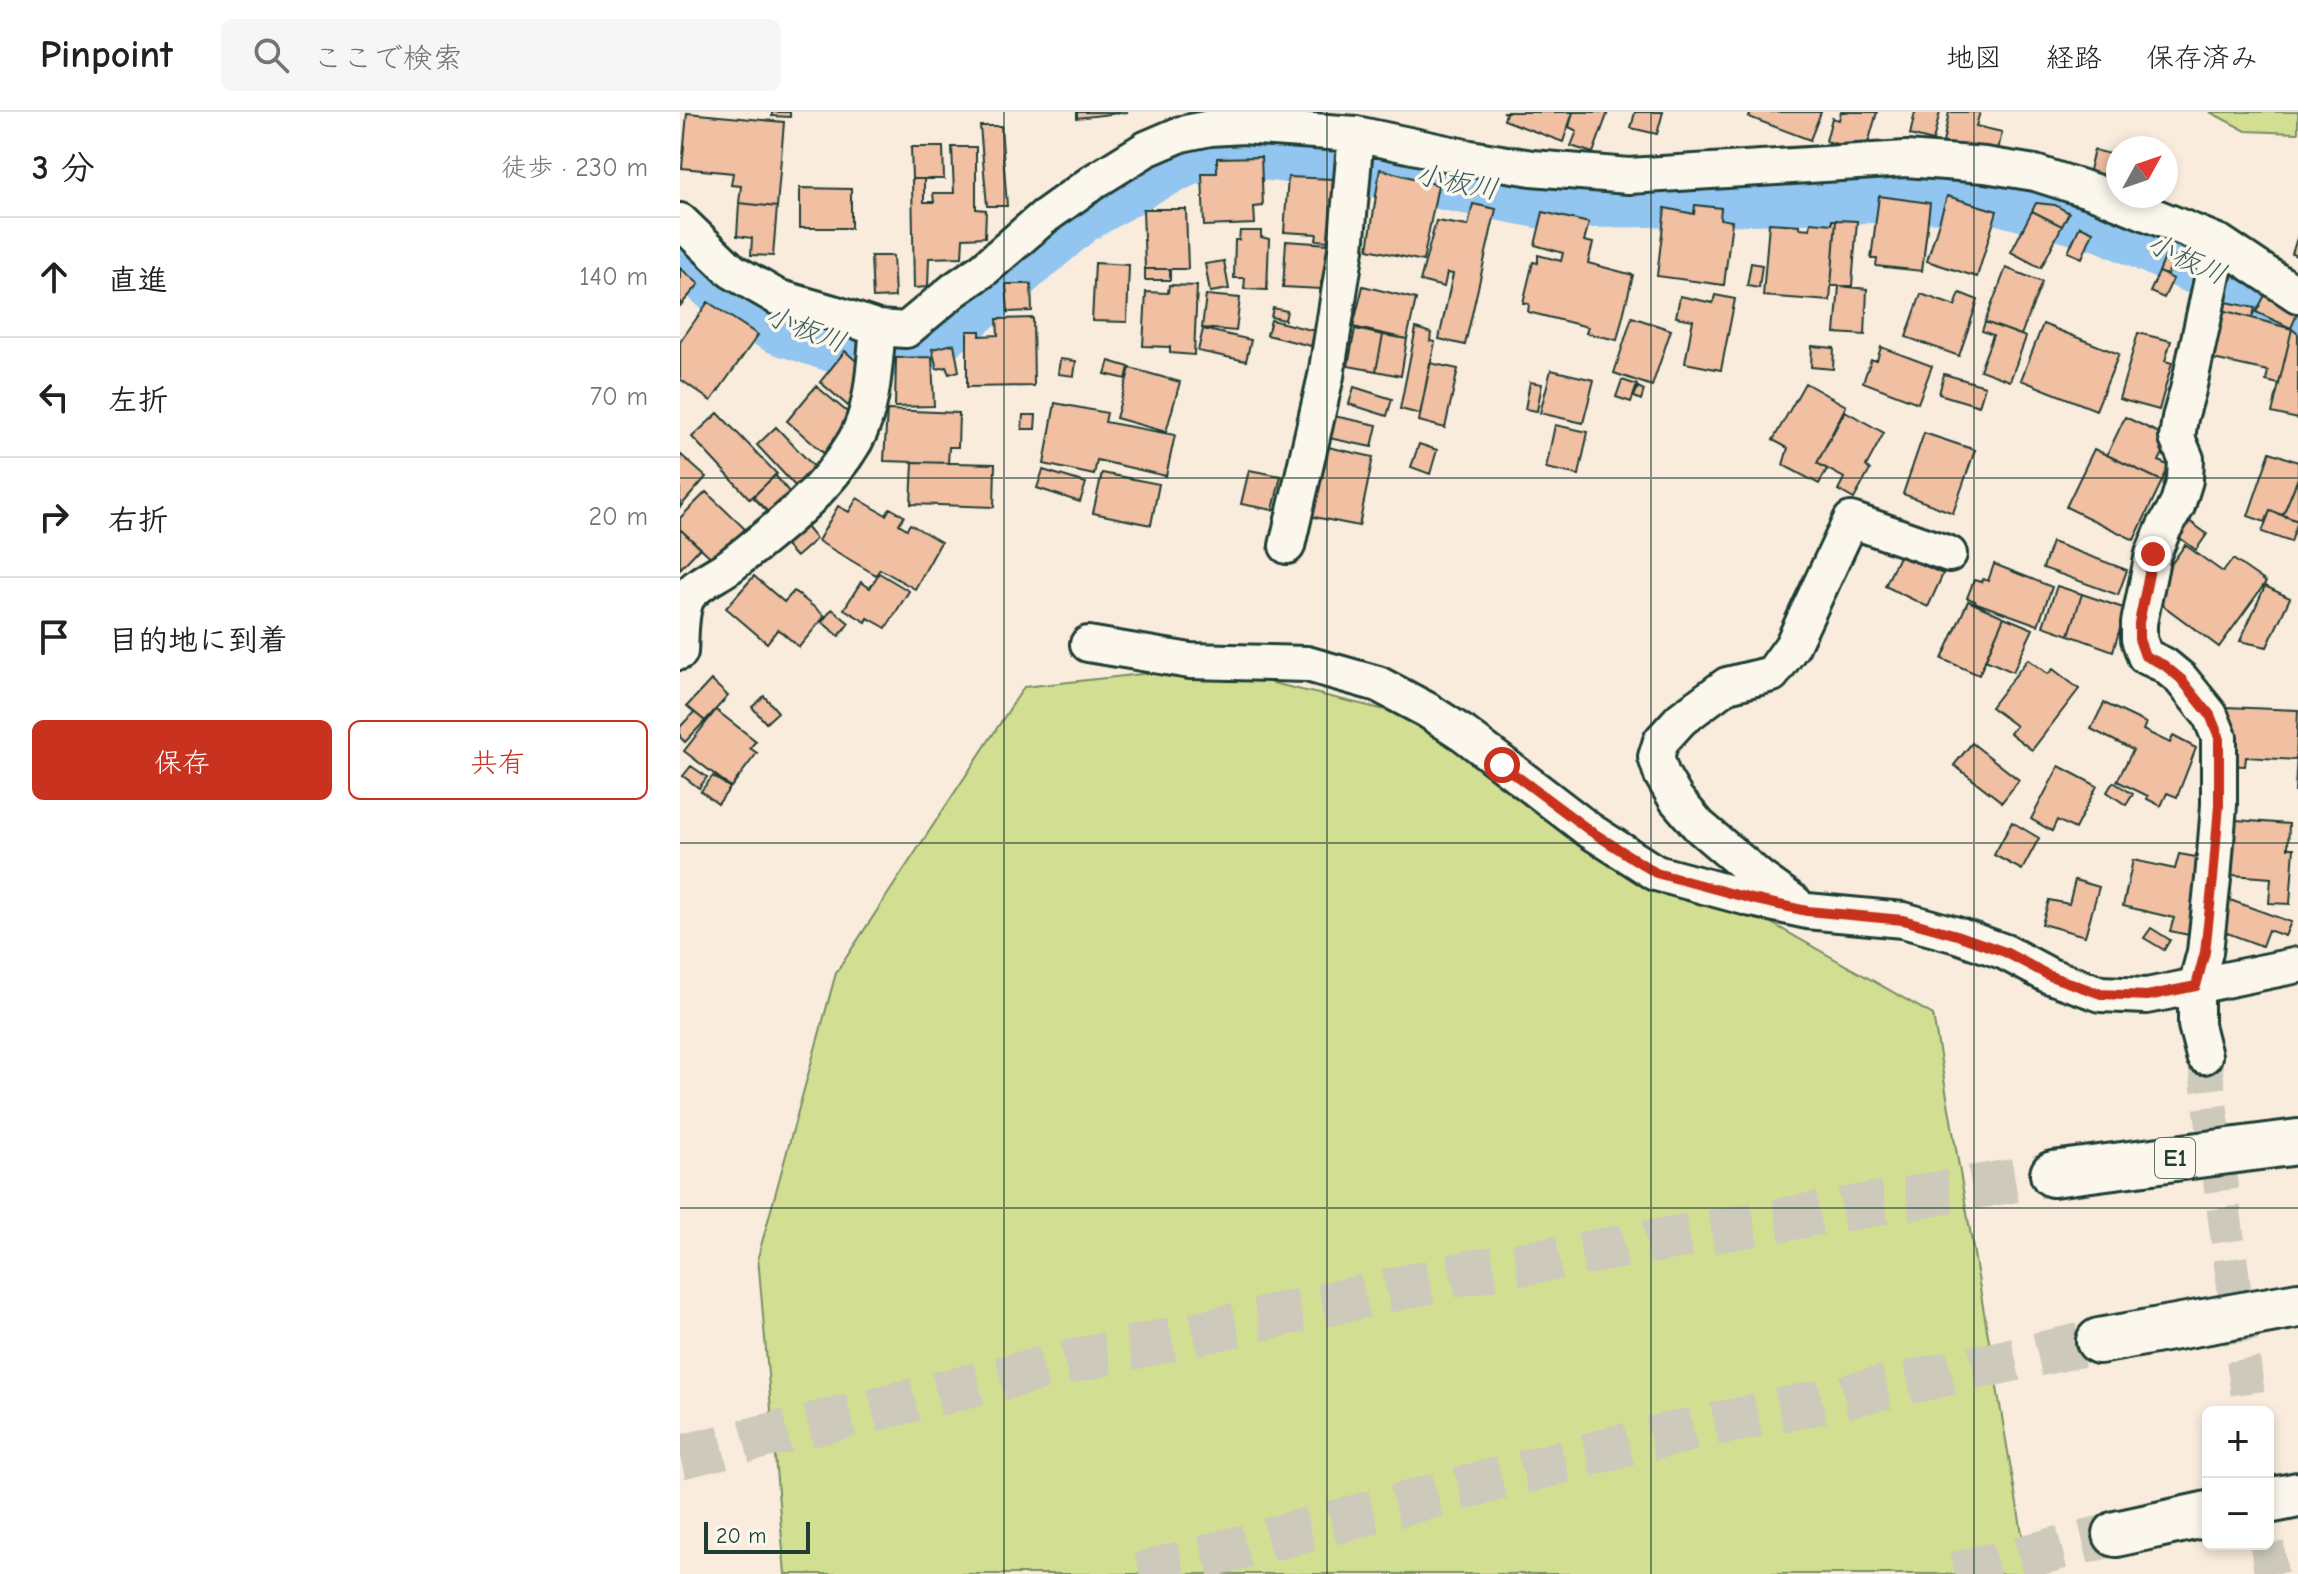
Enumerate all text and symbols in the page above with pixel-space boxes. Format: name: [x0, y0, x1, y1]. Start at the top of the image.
search box: [221, 19, 781, 91]
text: Pinpoint: [40, 33, 173, 77]
icon: search: [249, 33, 293, 77]
text: ここで検索: [313, 41, 463, 76]
text: 地図: [1946, 42, 2002, 74]
text: 経路: [2046, 42, 2102, 74]
text: 保存済み: [2146, 42, 2258, 74]
north arrow: [2106, 136, 2178, 208]
text: 3 分: [32, 148, 95, 188]
text: 徒歩 · 230 m: [501, 153, 648, 183]
water label: 小板川: [1413, 158, 1501, 206]
water label: 小板川: [2142, 227, 2231, 291]
icon: ahead: [32, 255, 76, 299]
text: 140 m: [579, 262, 648, 292]
text: 直進: [108, 263, 168, 298]
water label: 小板川: [761, 299, 851, 359]
icon: left: [32, 375, 76, 419]
text: 70 m: [590, 382, 648, 412]
text: 左折: [108, 383, 168, 418]
icon: right: [32, 495, 76, 539]
text: 20 m: [588, 502, 648, 532]
text: 右折: [108, 503, 168, 538]
route end: [2135, 536, 2171, 572]
icon: arrive: [32, 615, 76, 659]
text: 目的地に到着: [108, 623, 288, 658]
button: 保存: [32, 720, 332, 800]
button: 共有: [348, 720, 648, 800]
route start: [1484, 747, 1520, 783]
road number: E1: [2155, 1138, 2195, 1178]
map controls: [2202, 1406, 2274, 1550]
button: +: [2202, 1406, 2274, 1478]
button: −: [2202, 1478, 2274, 1550]
scale bar: [704, 1518, 810, 1554]
text: 20 m: [716, 1523, 766, 1549]

